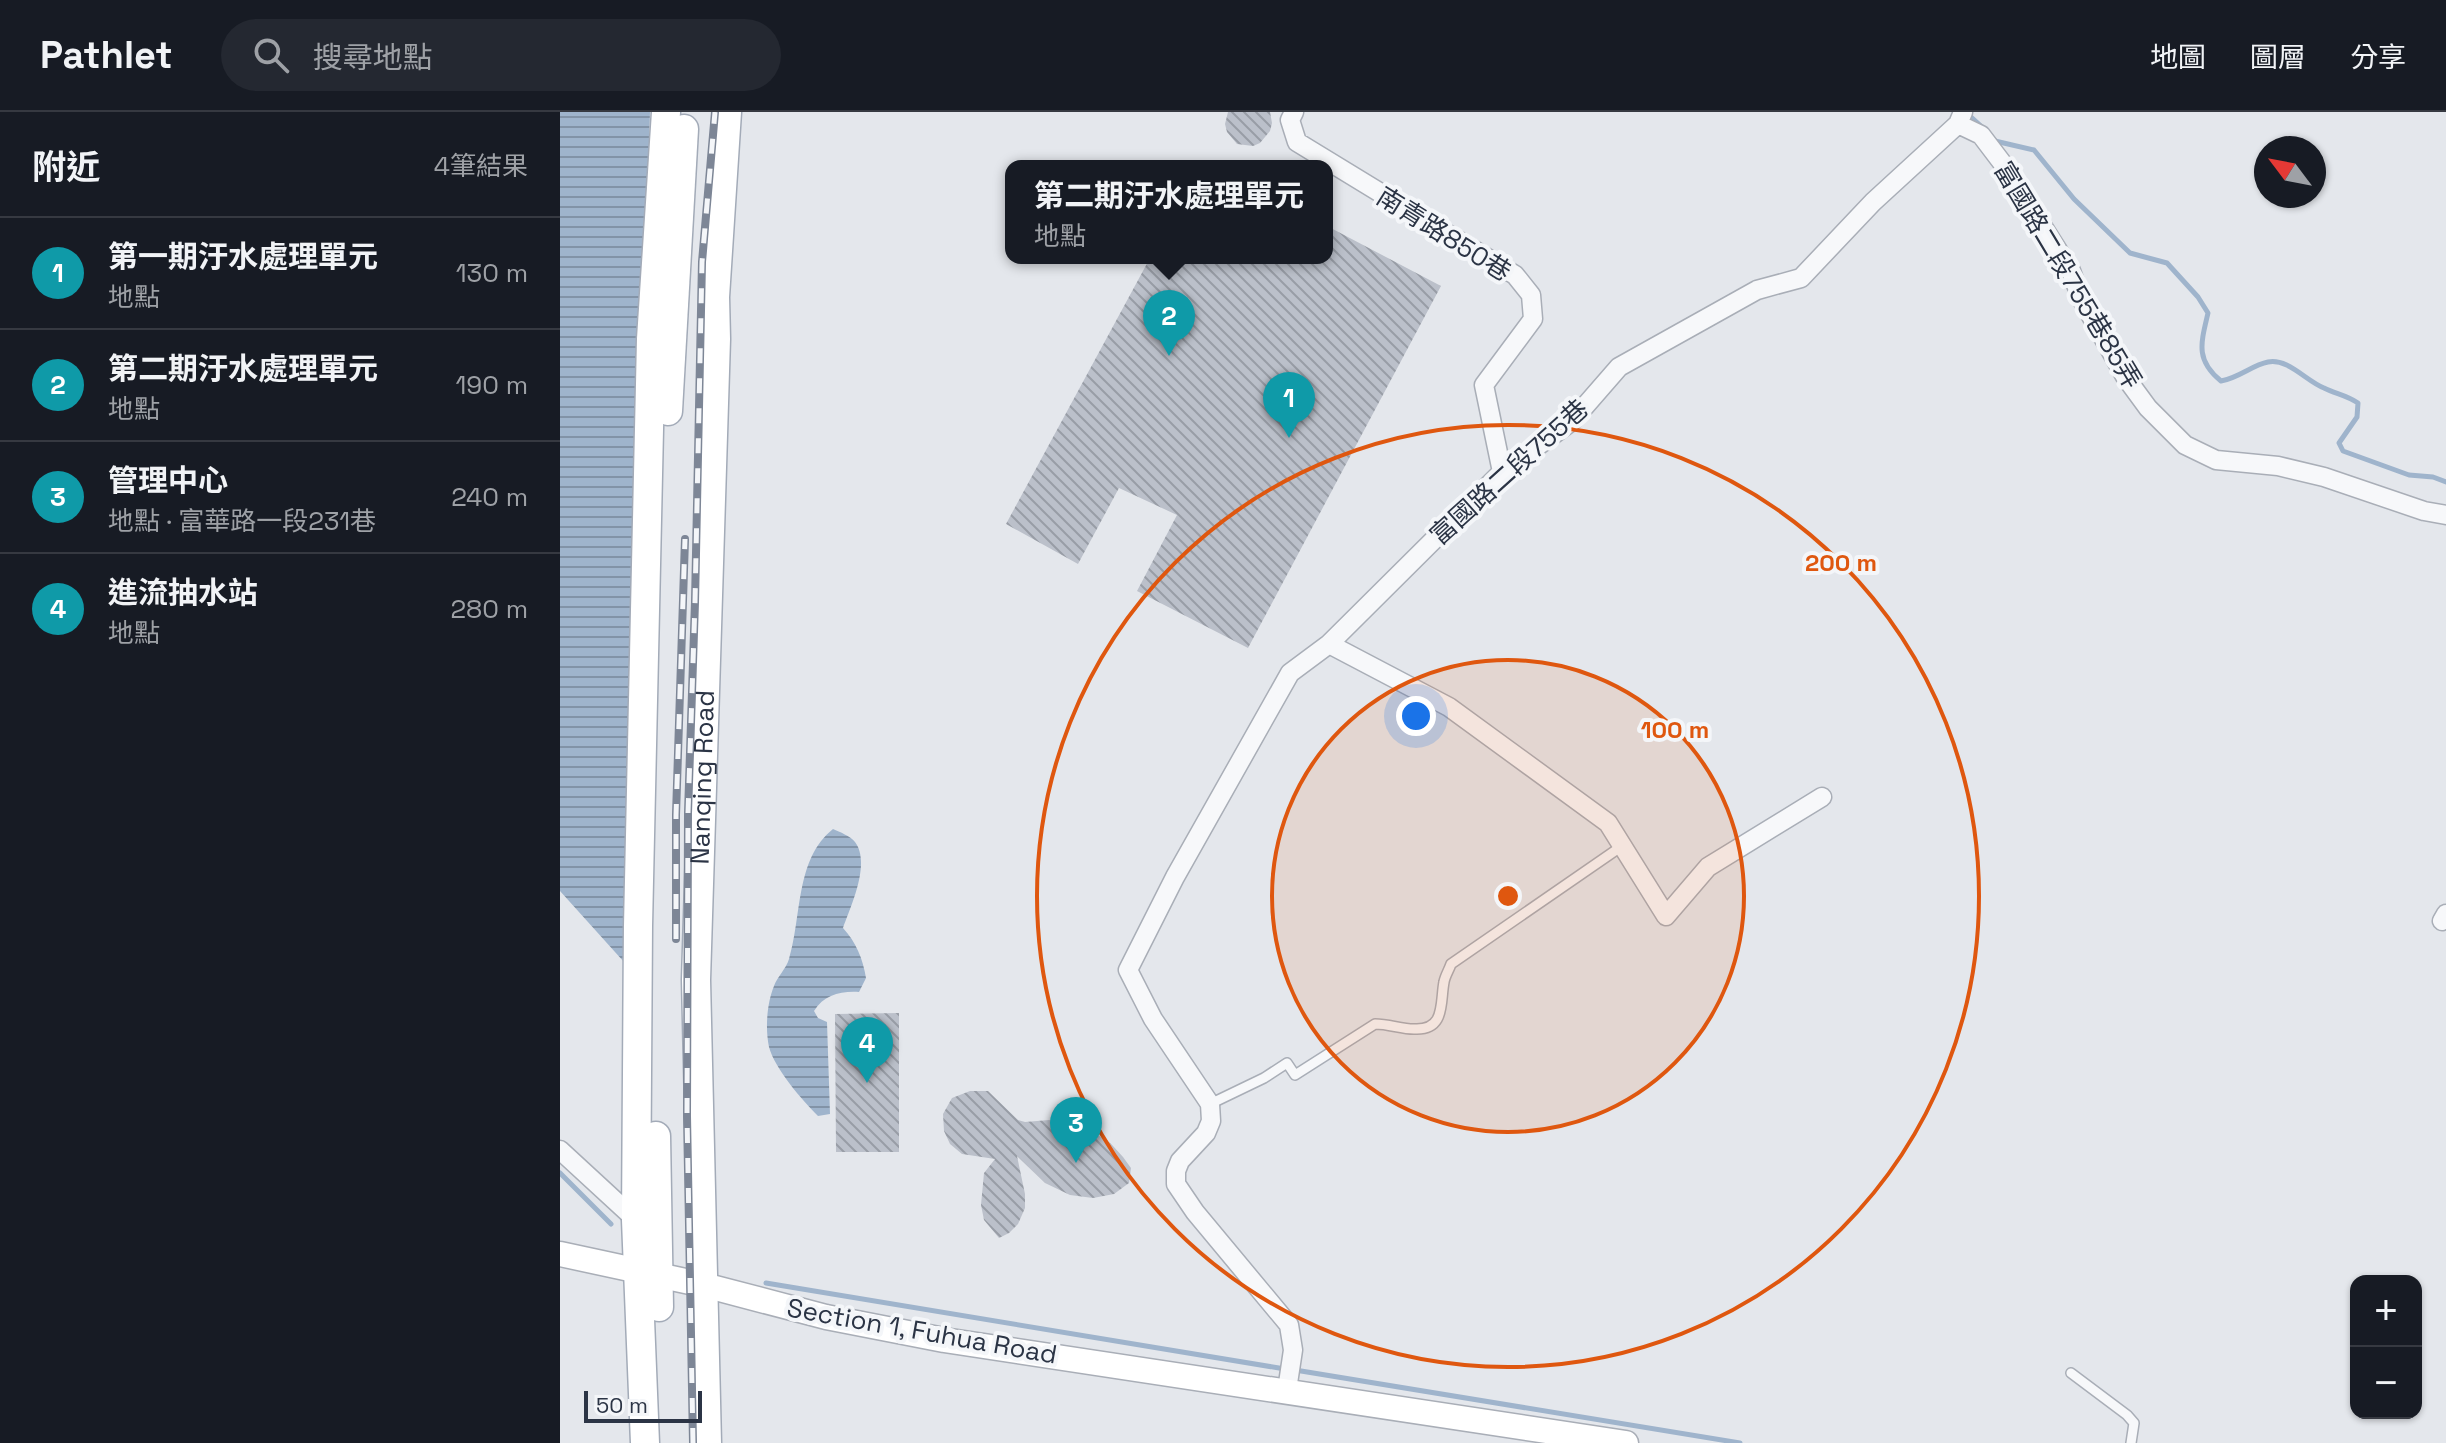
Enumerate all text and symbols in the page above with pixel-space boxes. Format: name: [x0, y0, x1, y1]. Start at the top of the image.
search box: [221, 19, 781, 91]
text: Pathlet: [40, 31, 173, 79]
icon: search: [249, 33, 293, 77]
text: 搜尋地點: [313, 38, 433, 77]
text: 地圖: [2150, 39, 2206, 75]
text: 圖層: [2250, 39, 2306, 75]
text: 分享: [2350, 39, 2406, 75]
north arrow: [2254, 136, 2326, 208]
text: 附近: [32, 146, 100, 189]
text: 4筆結果: [434, 149, 528, 183]
street label: 富國路二段755巷85弄: [1987, 155, 2149, 395]
popup: [1005, 160, 1333, 264]
text: 第二期汙水處理單元: [1034, 176, 1304, 215]
street label: 南青路850巷: [1370, 179, 1518, 289]
text: 地點: [1034, 219, 1086, 253]
text: 第一期汙水處理單元: [108, 237, 378, 276]
text: 1: [52, 256, 64, 290]
text: 130 m: [456, 256, 528, 290]
text: 地點: [108, 280, 160, 314]
pin: 2: [1143, 290, 1195, 356]
text: 第二期汙水處理單元: [108, 349, 378, 388]
text: 2: [50, 368, 66, 402]
text: 190 m: [456, 368, 528, 402]
pin: 1: [1263, 372, 1315, 438]
text: 地點: [108, 392, 160, 426]
street label: 富國路二段755巷: [1423, 392, 1595, 552]
text: 管理中心: [108, 461, 228, 500]
text: 3: [50, 480, 66, 514]
text: 240 m: [451, 480, 528, 514]
text: 地點 · 富華路一段231巷: [108, 504, 376, 538]
text: 200 m: [1805, 547, 1877, 578]
text: 進流抽水站: [108, 573, 258, 612]
text: 4: [50, 592, 66, 626]
text: 280 m: [450, 592, 528, 626]
text: 地點: [108, 616, 160, 650]
street label: Nanqing Road: [683, 689, 722, 865]
your location: [1396, 696, 1436, 736]
text: 100 m: [1641, 714, 1709, 745]
centre of rings: [1494, 882, 1522, 910]
pin: 4: [841, 1017, 893, 1083]
pin: 3: [1050, 1097, 1102, 1163]
map controls: [2350, 1275, 2422, 1419]
button: +: [2350, 1275, 2422, 1347]
street label: Section 1, Fuhua Road: [784, 1290, 1060, 1372]
button: −: [2350, 1347, 2422, 1419]
scale bar: [584, 1387, 702, 1423]
text: 50 m: [596, 1391, 648, 1419]

